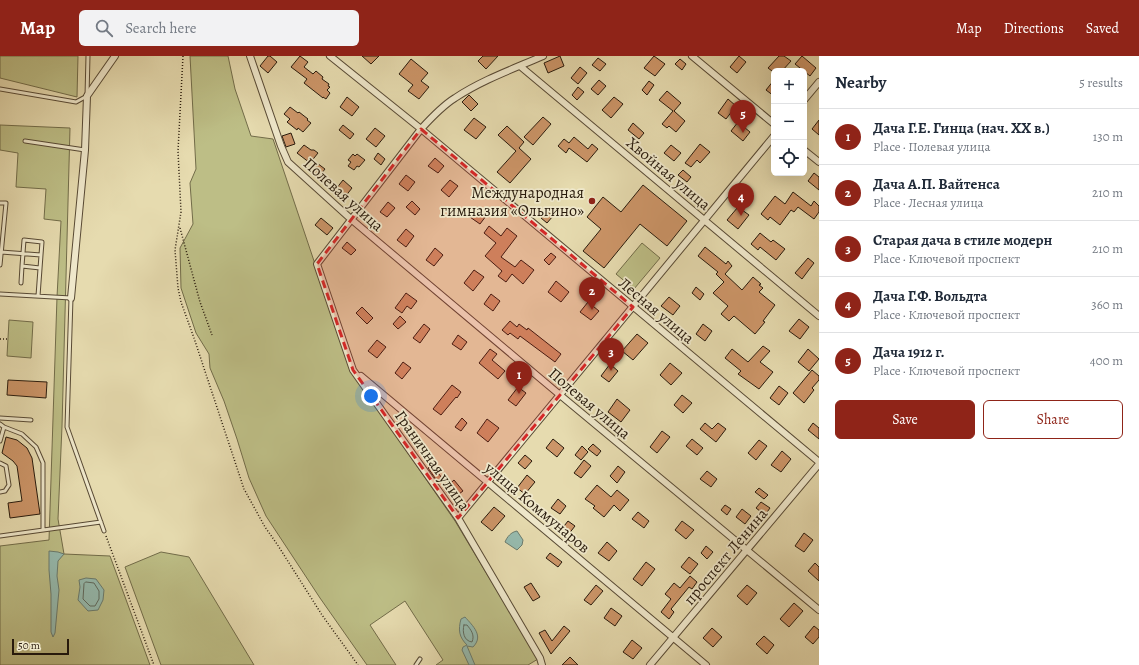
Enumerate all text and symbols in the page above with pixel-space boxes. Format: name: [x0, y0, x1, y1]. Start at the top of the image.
search box: [79, 10, 359, 46]
text: Map: [20, 15, 55, 41]
icon: search: [93, 17, 115, 39]
text: Search here: [125, 18, 197, 38]
text: Map: [956, 19, 982, 38]
text: Directions: [1004, 19, 1064, 38]
text: Saved: [1086, 19, 1119, 38]
map controls: [771, 68, 807, 176]
button: +: [771, 68, 807, 104]
text: Nearby: [835, 71, 886, 94]
text: 5 results: [1079, 74, 1123, 91]
pin: 5: [730, 100, 756, 133]
button: −: [771, 104, 807, 140]
text: Дача Г.Е. Гинца (нач. XX в.): [873, 118, 1050, 138]
text: 1: [846, 128, 850, 145]
text: 130 m: [1093, 128, 1123, 145]
street label: Хвойная улица: [621, 132, 716, 216]
text: Place · Полевая улица: [873, 138, 990, 155]
button: locate: [771, 140, 807, 176]
street label: Полевая улица: [298, 153, 389, 237]
text: Дача А.П. Вайтенса: [873, 174, 1000, 194]
place label: Международная гимназия «Ольгино»: [440, 182, 584, 222]
pin: 4: [728, 183, 754, 216]
text: 2: [845, 184, 851, 201]
text: 210 m: [1092, 184, 1123, 201]
text: Place · Лесная улица: [873, 194, 984, 211]
marker: Международная гимназия «Ольгино»: [587, 196, 597, 206]
text: Старая дача в стиле модерн: [873, 230, 1052, 250]
text: 3: [845, 240, 851, 257]
text: 210 m: [1092, 240, 1123, 257]
text: Place · Ключевой проспект: [873, 250, 1020, 267]
street label: Лесная улица: [614, 273, 699, 349]
pin: 2: [579, 277, 605, 310]
text: Дача Г.Ф. Вольдта: [873, 286, 987, 306]
text: 4: [845, 296, 851, 313]
text: 360 m: [1091, 296, 1123, 313]
text: Place · Ключевой проспект: [873, 306, 1020, 323]
pin: 3: [598, 338, 624, 371]
text: Дача 1912 г.: [873, 342, 945, 362]
text: 5: [845, 352, 851, 369]
text: 400 m: [1090, 352, 1123, 369]
pin: 1: [506, 361, 532, 394]
text: Place · Ключевой проспект: [873, 362, 1020, 379]
street label: Полевая улица: [544, 363, 636, 445]
your location: [361, 386, 381, 406]
button: Save: [835, 400, 975, 439]
button: Share: [983, 400, 1123, 439]
street label: Граничная улица: [389, 406, 475, 516]
street label: улица Коммунаров: [479, 456, 595, 558]
street label: проспект Ленина: [679, 503, 773, 610]
scale bar: [12, 637, 69, 656]
text: 50 m: [18, 638, 40, 653]

